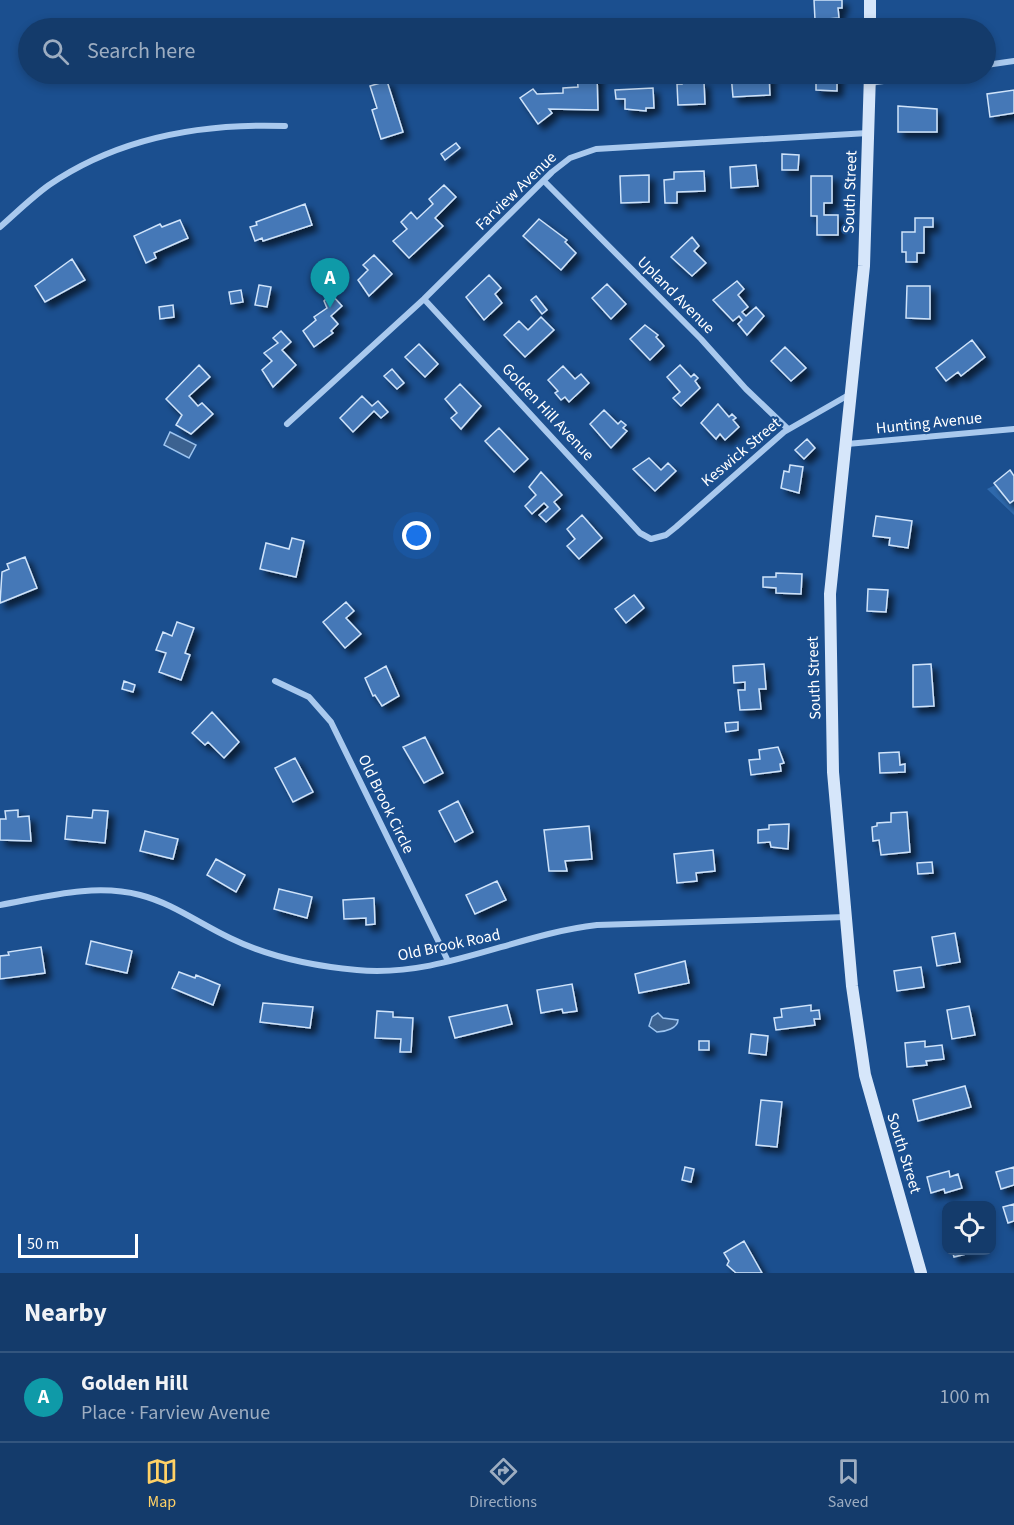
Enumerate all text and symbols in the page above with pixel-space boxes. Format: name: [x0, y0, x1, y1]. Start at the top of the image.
search box: [18, 18, 996, 84]
icon: search: [39, 35, 72, 68]
text: Search here: [87, 35, 195, 67]
street label: Farview Avenue: [471, 147, 561, 235]
street label: South Street: [838, 149, 862, 234]
street label: Upland Avenue: [632, 251, 720, 339]
pin: A: [310, 258, 350, 308]
street label: Golden Hill Avenue: [497, 358, 599, 466]
street label: Hunting Avenue: [875, 406, 983, 440]
street label: Keswick Street: [696, 412, 786, 492]
your location: [402, 521, 431, 550]
street label: South Street: [802, 635, 826, 720]
street label: Old Brook Circle: [352, 751, 420, 857]
street label: Old Brook Road: [396, 923, 502, 967]
street label: South Street: [881, 1110, 927, 1197]
map controls: [942, 1201, 996, 1255]
button: locate: [942, 1201, 996, 1255]
scale bar: [18, 1231, 138, 1258]
text: 50 m: [27, 1233, 59, 1255]
text: Nearby: [24, 1294, 107, 1331]
text: Golden Hill: [81, 1367, 188, 1399]
text: A: [38, 1383, 49, 1411]
text: 100 m: [940, 1383, 990, 1411]
text: Place · Farview Avenue: [81, 1399, 270, 1427]
tab: Map: [145, 1455, 178, 1513]
tab: Directions: [469, 1455, 537, 1513]
tab: Saved: [828, 1455, 869, 1513]

